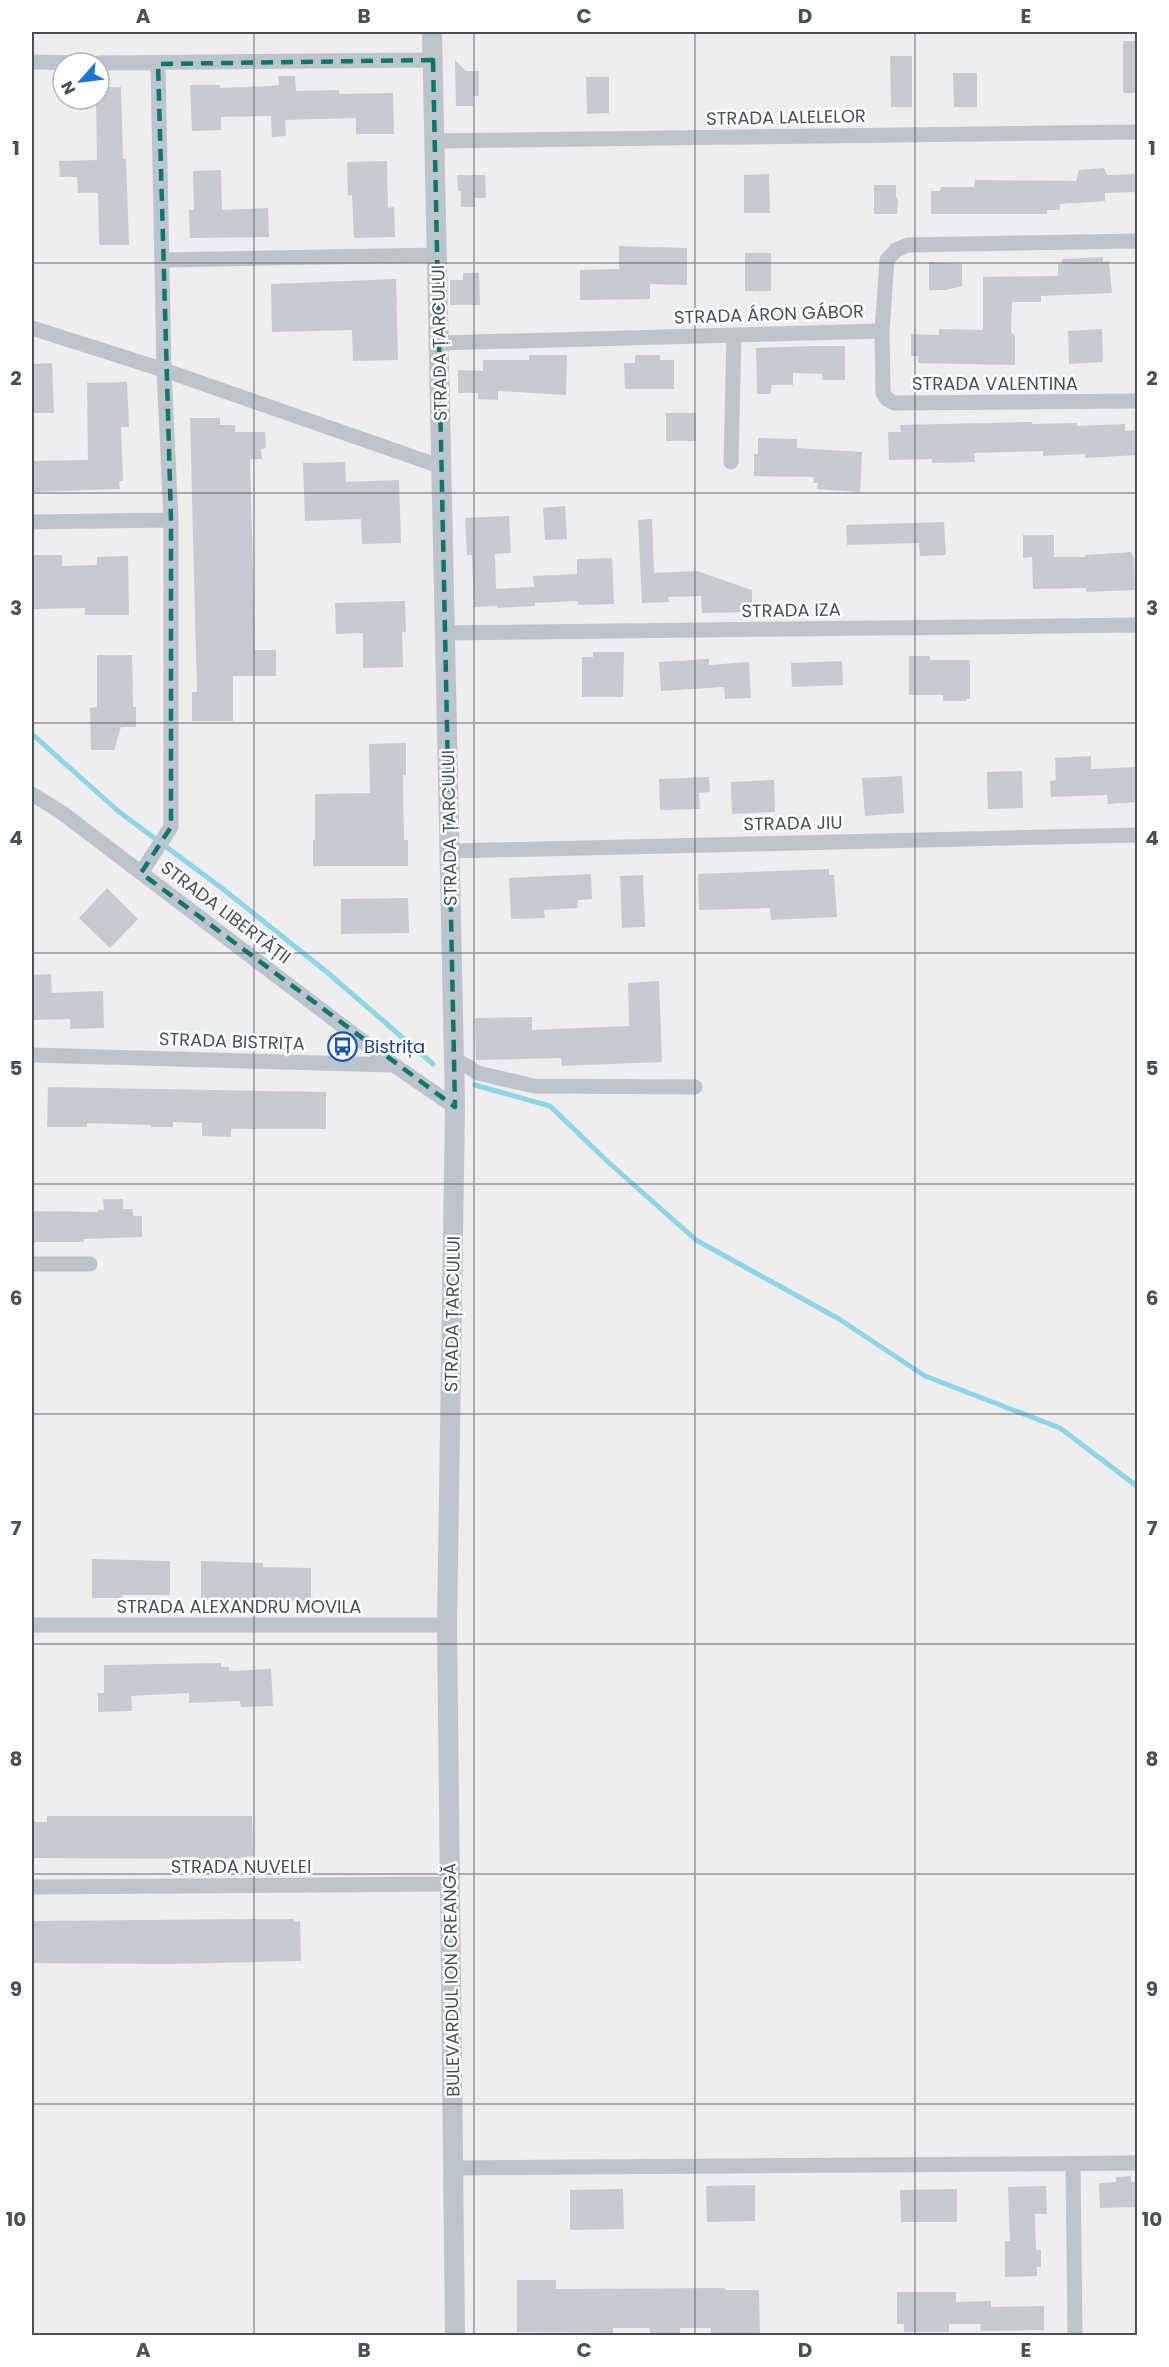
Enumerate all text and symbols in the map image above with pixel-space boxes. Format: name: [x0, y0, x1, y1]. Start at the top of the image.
text: A: [136, 2, 151, 30]
text: B: [357, 2, 371, 30]
text: C: [576, 2, 592, 30]
text: D: [798, 2, 812, 30]
text: E: [1021, 2, 1031, 30]
north arrow: [51, 51, 111, 111]
text: N: [55, 77, 81, 99]
street label: STRADA LALELELOR: [706, 103, 866, 131]
text: 1: [12, 134, 20, 162]
text: 1: [1148, 134, 1156, 162]
street label: STRADA ȚARCULUI: [425, 265, 453, 421]
street label: STRADA ÁRON GÁBOR: [674, 298, 864, 330]
text: 2: [10, 364, 22, 392]
text: 2: [1146, 364, 1158, 392]
street label: STRADA VALENTINA: [912, 371, 1078, 396]
text: 3: [10, 594, 22, 622]
text: 3: [1146, 594, 1158, 622]
street label: STRADA IZA: [741, 597, 841, 623]
street label: STRADA ȚARCULUI: [435, 750, 463, 906]
street label: STRADA JIU: [743, 810, 843, 836]
text: 4: [9, 824, 23, 852]
text: 4: [1145, 824, 1159, 852]
street label: STRADA LIBERTĂȚII: [156, 855, 296, 969]
street label: STRADA BISTRIȚA: [159, 1026, 305, 1056]
bus stop icon: Bistrița: [327, 1030, 359, 1062]
place label: Bistrița: [364, 1034, 425, 1059]
text: 5: [10, 1054, 23, 1082]
text: 5: [1146, 1054, 1159, 1082]
street label: STRADA ȚARCULUI: [438, 1236, 466, 1392]
text: 6: [10, 1284, 22, 1312]
text: 6: [1146, 1284, 1158, 1312]
text: 7: [11, 1514, 22, 1542]
text: 7: [1147, 1514, 1158, 1542]
street label: STRADA ALEXANDRU MOVILA: [117, 1594, 361, 1619]
text: 8: [10, 1745, 22, 1773]
text: 8: [1146, 1745, 1158, 1773]
street label: STRADA NUVELEI: [171, 1854, 311, 1879]
street label: BULEVARDUL ION CREANGĂ: [436, 1863, 466, 2097]
text: 9: [10, 1975, 22, 2003]
text: 9: [1146, 1975, 1158, 2003]
text: 10: [6, 2205, 26, 2233]
text: 10: [1142, 2205, 1162, 2233]
text: A: [136, 2336, 151, 2364]
text: B: [357, 2336, 371, 2364]
text: C: [576, 2336, 592, 2364]
text: D: [798, 2336, 812, 2364]
text: E: [1021, 2336, 1031, 2364]

